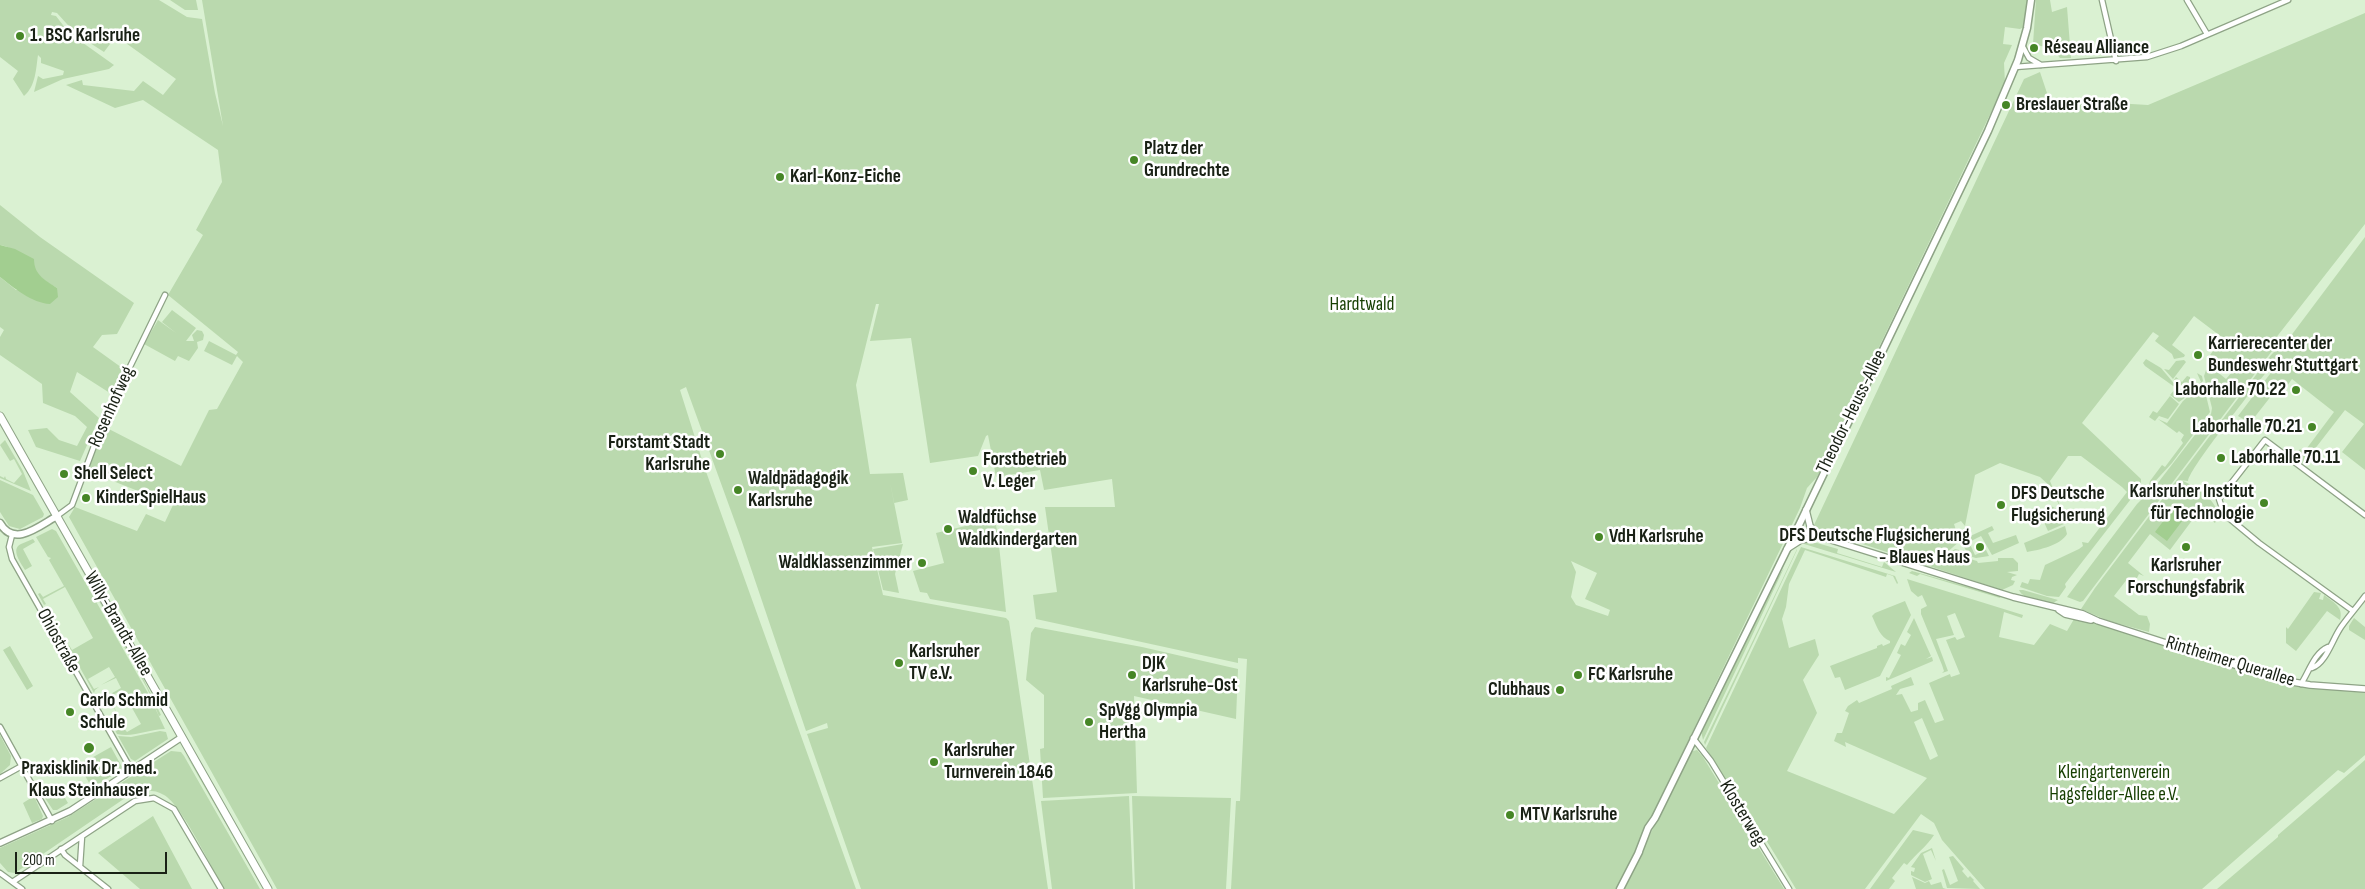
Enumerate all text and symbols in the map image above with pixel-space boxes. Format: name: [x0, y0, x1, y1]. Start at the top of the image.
place label: 1. BSC Karlsruhe: [30, 25, 140, 47]
marker: 1. BSC Karlsruhe: [14, 30, 26, 42]
place label: Réseau Alliance: [2044, 37, 2149, 59]
marker: Réseau Alliance: [2028, 42, 2040, 54]
place label: Breslauer Straße: [2016, 94, 2128, 116]
marker: Breslauer Straße: [2000, 99, 2012, 111]
place label: Platz der Grundrechte: [1144, 138, 1230, 182]
marker: Platz der Grundrechte: [1128, 154, 1140, 166]
place label: Karl-Konz-Eiche: [790, 166, 901, 188]
marker: Karl-Konz-Eiche: [774, 171, 786, 183]
park label: Hardtwald: [1329, 294, 1395, 316]
place label: Karrierecenter der Bundeswehr Stuttgart: [2208, 333, 2358, 377]
street label: Theodor-Heuss-Allee: [1812, 346, 1892, 478]
marker: Karrierecenter der Bundeswehr Stuttgart: [2192, 349, 2204, 361]
street label: Rosenhofweg: [84, 363, 140, 451]
place label: Laborhalle 70.22: [2175, 379, 2286, 401]
marker: Laborhalle 70.22: [2290, 384, 2302, 396]
place label: Laborhalle 70.21: [2192, 416, 2302, 438]
marker: Laborhalle 70.21: [2306, 421, 2318, 433]
place label: Forstamt Stadt Karlsruhe: [608, 432, 710, 476]
place label: Laborhalle 70.11: [2231, 447, 2340, 469]
marker: Forstamt Stadt Karlsruhe: [714, 448, 726, 460]
place label: Forstbetrieb V. Leger: [983, 449, 1067, 493]
marker: Laborhalle 70.11: [2215, 452, 2227, 464]
place label: Shell Select: [74, 463, 153, 485]
marker: Forstbetrieb V. Leger: [967, 465, 979, 477]
marker: Shell Select: [58, 468, 70, 480]
place label: Waldpädagogik Karlsruhe: [748, 468, 849, 512]
place label: Karlsruher Institut für Technologie: [2130, 481, 2254, 525]
place label: DFS Deutsche Flugsicherung: [2011, 483, 2105, 527]
marker: Waldpädagogik Karlsruhe: [732, 484, 744, 496]
place label: KinderSpielHaus: [96, 487, 206, 509]
marker: KinderSpielHaus: [80, 492, 92, 504]
marker: Karlsruher Institut für Technologie: [2258, 497, 2270, 509]
marker: DFS Deutsche Flugsicherung: [1995, 499, 2007, 511]
place label: Waldfüchse Waldkindergarten: [958, 507, 1077, 551]
marker: Waldfüchse Waldkindergarten: [942, 523, 954, 535]
place label: DFS Deutsche Flugsicherung - Blaues Haus: [1779, 525, 1970, 569]
place label: VdH Karlsruhe: [1609, 526, 1704, 548]
marker: VdH Karlsruhe: [1593, 531, 1605, 543]
marker: DFS Deutsche Flugsicherung - Blaues Haus: [1974, 541, 1986, 553]
marker: Karlsruher Forschungsfabrik: [2180, 541, 2192, 553]
place label: Waldklassenzimmer: [778, 552, 912, 574]
place label: Karlsruher Forschungsfabrik: [2128, 555, 2244, 599]
marker: Waldklassenzimmer: [916, 557, 928, 569]
street label: Willy-Brandt-Allee: [79, 568, 157, 680]
street label: Ohiostraße: [31, 605, 85, 677]
street label: Rintheimer Querallee: [2163, 632, 2297, 692]
place label: Karlsruher TV e.V.: [909, 641, 980, 685]
place label: DJK Karlsruhe-Ost: [1142, 653, 1237, 697]
marker: Karlsruher TV e.V.: [893, 657, 905, 669]
place label: FC Karlsruhe: [1588, 664, 1673, 686]
marker: DJK Karlsruhe-Ost: [1126, 669, 1138, 681]
marker: FC Karlsruhe: [1572, 669, 1584, 681]
place label: Clubhaus: [1488, 679, 1550, 701]
marker: Clubhaus: [1554, 684, 1566, 696]
place label: Carlo Schmid Schule: [80, 690, 168, 734]
place label: SpVgg Olympia Hertha: [1099, 700, 1198, 744]
marker: Carlo Schmid Schule: [64, 706, 76, 718]
marker: SpVgg Olympia Hertha: [1083, 716, 1095, 728]
place label: Karlsruher Turnverein 1846: [944, 740, 1053, 784]
marker: Praxisklinik Dr. med. Klaus Steinhauser: [82, 741, 96, 755]
marker: Karlsruher Turnverein 1846: [928, 756, 940, 768]
place label: Praxisklinik Dr. med. Klaus Steinhauser: [21, 758, 157, 802]
park label: Kleingartenverein Hagsfelder-Allee e.V.: [2049, 762, 2179, 806]
street label: Klosterweg: [1714, 776, 1770, 850]
place label: MTV Karlsruhe: [1520, 804, 1617, 826]
marker: MTV Karlsruhe: [1504, 809, 1516, 821]
scale bar: [18, 842, 170, 874]
text: 200 m: [23, 851, 55, 870]

